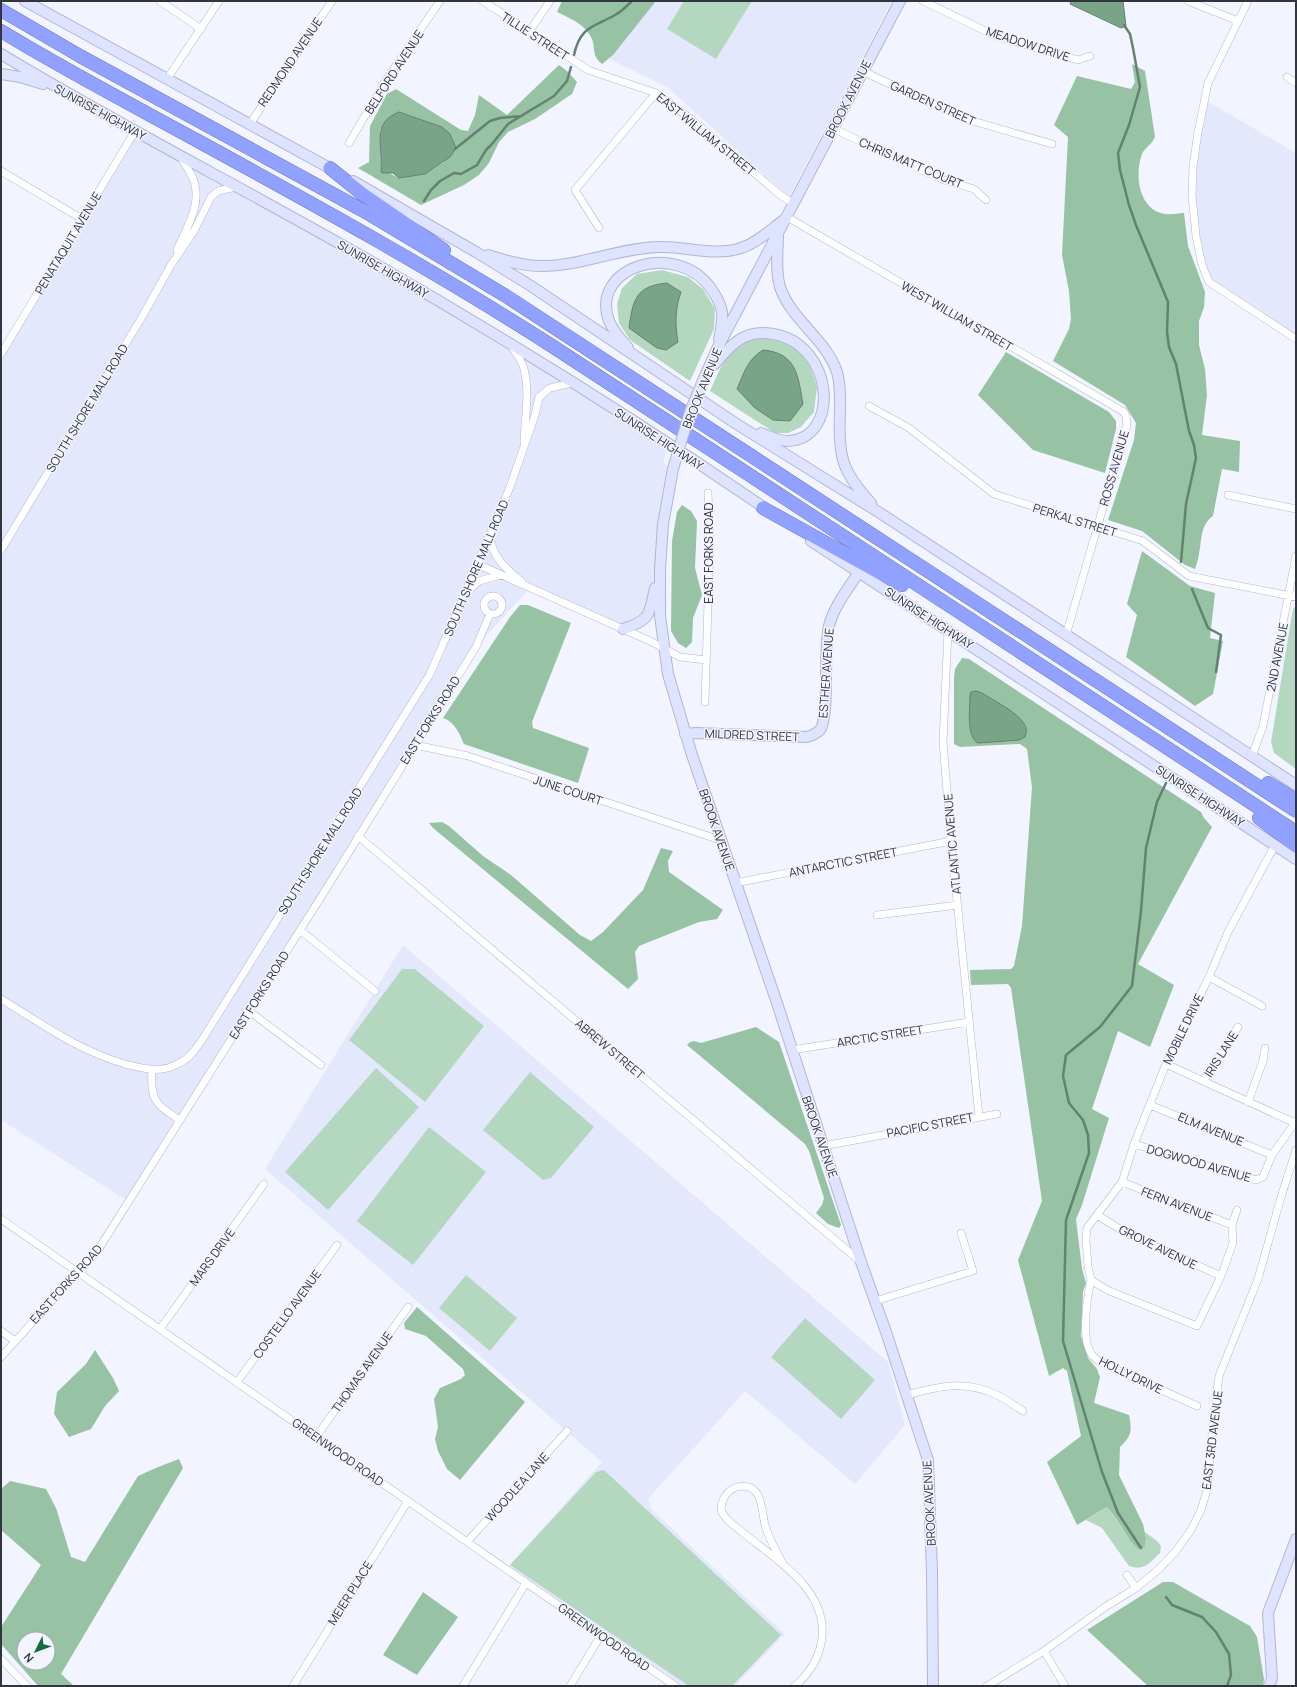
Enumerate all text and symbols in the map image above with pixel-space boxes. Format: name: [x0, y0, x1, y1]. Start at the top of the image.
street label: TILLIE STREET: [498, 8, 573, 65]
street label: REDMOND AVENUE: [254, 14, 326, 110]
street label: MEADOW DRIVE: [984, 22, 1072, 66]
street label: BELFORD AVENUE: [360, 26, 428, 117]
street label: BROOK AVENUE: [821, 57, 875, 141]
street label: GARDEN STREET: [888, 77, 979, 130]
street label: SUNRISE HIGHWAY: [51, 80, 149, 144]
street label: EAST WILLIAM STREET: [653, 89, 760, 180]
street label: CHRIS MATT COURT: [856, 133, 966, 193]
street label: PENATAQUIT AVENUE: [31, 188, 105, 297]
street label: SUNRISE HIGHWAY: [334, 236, 432, 302]
street label: WEST WILLIAM STREET: [898, 277, 1017, 355]
street label: SOUTH SHORE MALL ROAD: [42, 341, 132, 475]
street label: BROOK AVENUE: [678, 345, 726, 431]
street label: SUNRISE HIGHWAY: [611, 404, 707, 474]
street label: ROSS AVENUE: [1095, 428, 1133, 508]
street label: SOUTH SHORE MALL ROAD: [439, 497, 513, 639]
street label: PERKAL STREET: [1031, 499, 1120, 541]
street label: EAST FORKS ROAD: [700, 502, 717, 604]
street label: SUNRISE HIGHWAY: [881, 583, 977, 653]
street label: 2ND AVENUE: [1262, 621, 1292, 693]
street label: ESTHER AVENUE: [814, 627, 838, 719]
street label: EAST FORKS ROAD: [396, 673, 464, 767]
street label: MILDRED STREET: [704, 725, 801, 745]
street label: SUNRISE HIGHWAY: [1152, 761, 1248, 831]
street label: JUNE COURT: [531, 771, 606, 809]
street label: SOUTH SHORE MALL ROAD: [274, 784, 366, 918]
street label: BROOK AVENUE: [695, 787, 739, 874]
street label: ATLANTIC AVENUE: [939, 793, 965, 895]
street label: ANTARCTIC STREET: [787, 843, 900, 881]
street label: EAST FORKS ROAD: [225, 948, 293, 1042]
street label: MOBILE DRIVE: [1159, 991, 1208, 1067]
street label: ABREW STREET: [572, 1015, 649, 1084]
street label: ARCTIC STREET: [835, 1021, 925, 1051]
street label: IRIS LANE: [1200, 1027, 1242, 1080]
street label: BROOK AVENUE: [798, 1094, 842, 1181]
street label: PACIFIC STREET: [885, 1108, 976, 1142]
street label: ELM AVENUE: [1175, 1108, 1247, 1150]
street label: DOGWOOD AVENUE: [1145, 1140, 1253, 1186]
street label: FERN AVENUE: [1139, 1183, 1215, 1225]
street label: GROVE AVENUE: [1116, 1221, 1200, 1273]
street label: MARS DRIVE: [185, 1225, 239, 1289]
street label: EAST FORKS ROAD: [26, 1241, 106, 1327]
street label: COSTELLO AVENUE: [249, 1266, 325, 1362]
street label: THOMAS AVENUE: [328, 1328, 396, 1416]
street label: HOLLY DRIVE: [1096, 1352, 1166, 1398]
street label: EAST 3RD AVENUE: [1197, 1389, 1227, 1491]
street label: GREENWOOD ROAD: [289, 1414, 387, 1490]
street label: WOODLEA LANE: [481, 1448, 553, 1525]
street label: BROOK AVENUE: [918, 1460, 940, 1546]
street label: MEIER PLACE: [324, 1558, 377, 1628]
street label: GREENWOOD ROAD: [555, 1599, 653, 1675]
north arrow: [16, 1631, 56, 1671]
text: N: [20, 1650, 36, 1666]

